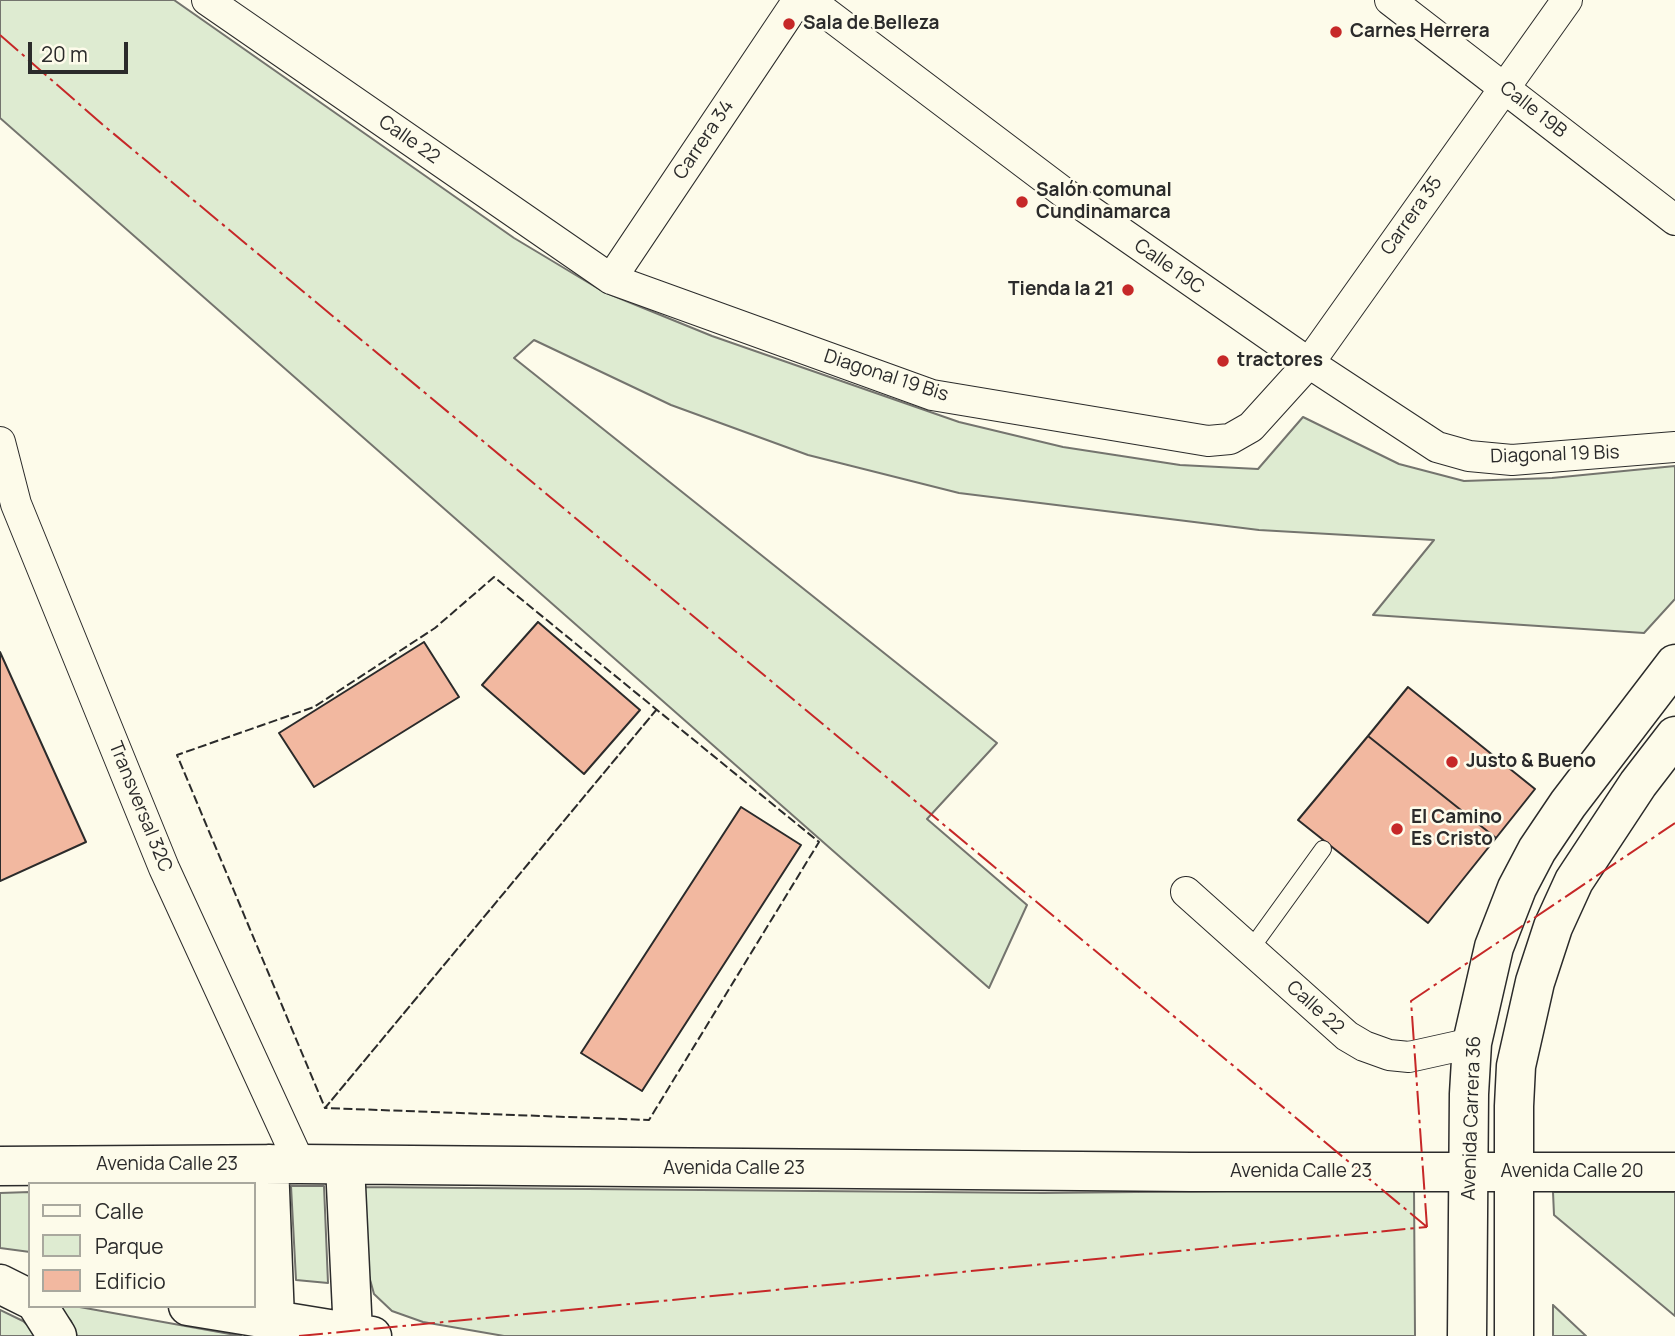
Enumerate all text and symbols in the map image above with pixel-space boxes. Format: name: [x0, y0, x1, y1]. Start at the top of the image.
place label: Sala de Belleza: [803, 13, 940, 35]
marker: Sala de Belleza: [781, 16, 797, 32]
place label: Carnes Herrera: [1350, 21, 1490, 43]
marker: Carnes Herrera: [1328, 24, 1344, 40]
scale bar: [32, 28, 131, 72]
text: 20 m: [41, 40, 88, 68]
street label: Calle 19B: [1495, 77, 1571, 143]
street label: Carrera 34: [669, 96, 739, 184]
street label: Calle 22: [374, 111, 444, 169]
street label: Carrera 35: [1377, 172, 1447, 260]
place label: Salón comunal Cundinamarca: [1036, 180, 1172, 224]
marker: Salón comunal Cundinamarca: [1014, 194, 1030, 210]
street label: Calle 19C: [1129, 235, 1209, 299]
place label: Tienda la 21: [1008, 279, 1114, 301]
marker: Tienda la 21: [1120, 282, 1136, 298]
street label: Diagonal 19 Bis: [821, 345, 951, 407]
place label: tractores: [1237, 350, 1323, 372]
marker: tractores: [1215, 353, 1231, 369]
street label: Diagonal 19 Bis: [1490, 441, 1620, 469]
street label: Transversal 32C: [103, 738, 177, 876]
place label: Justo & Bueno: [1466, 751, 1596, 773]
marker: Justo & Bueno: [1444, 754, 1460, 770]
place label: El Camino Es Cristo: [1411, 807, 1502, 851]
marker: El Camino Es Cristo: [1389, 821, 1405, 837]
street label: Calle 22: [1282, 976, 1348, 1040]
street label: Avenida Carrera 36: [1458, 1035, 1486, 1201]
street label: Avenida Calle 23: [96, 1154, 238, 1176]
street label: Avenida Calle 23: [663, 1158, 805, 1180]
street label: Avenida Calle 23: [1230, 1161, 1372, 1183]
street label: Avenida Calle 20: [1500, 1161, 1644, 1183]
legend: [28, 1182, 256, 1308]
text: Calle: [95, 1197, 144, 1225]
text: Parque: [95, 1232, 164, 1260]
text: Edificio: [95, 1267, 166, 1295]

